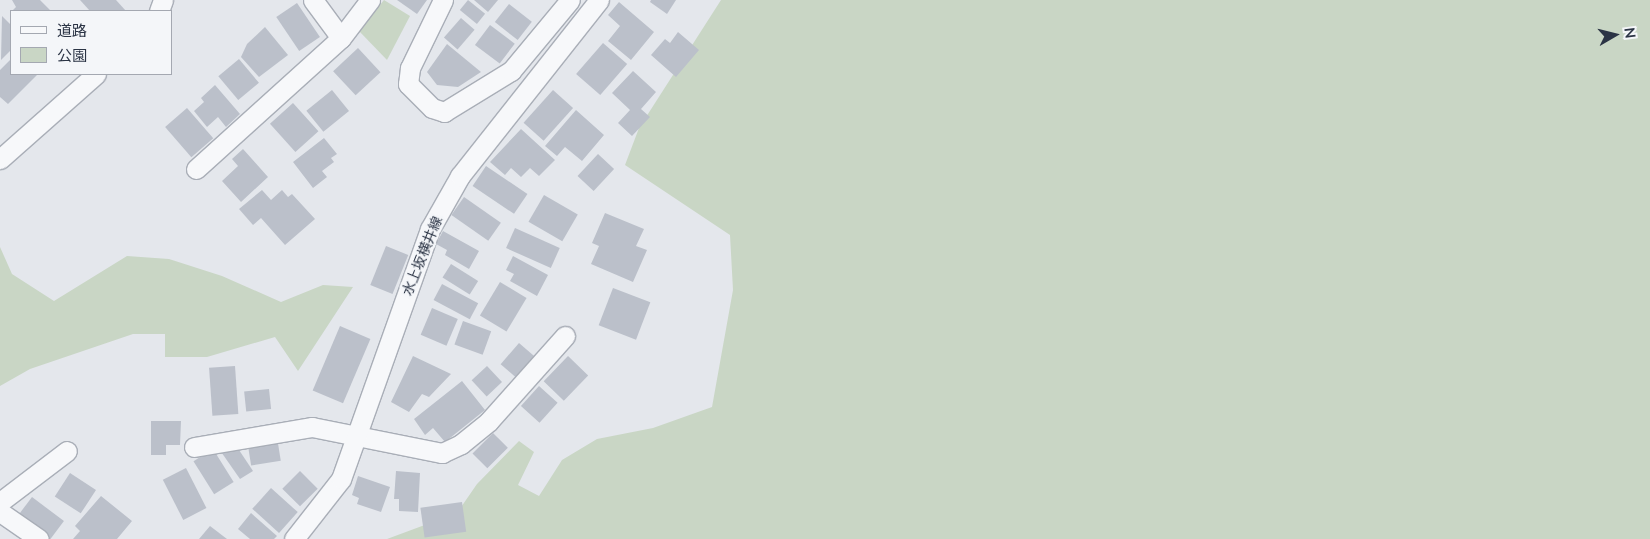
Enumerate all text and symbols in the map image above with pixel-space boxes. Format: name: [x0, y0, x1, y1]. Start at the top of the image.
legend: [10, 10, 172, 75]
north arrow: [1590, 10, 1640, 60]
text: 道路: [57, 21, 87, 39]
text: N: [1621, 26, 1640, 39]
text: 公園: [57, 46, 87, 64]
street label: 水上坂横井線: [398, 214, 446, 298]

